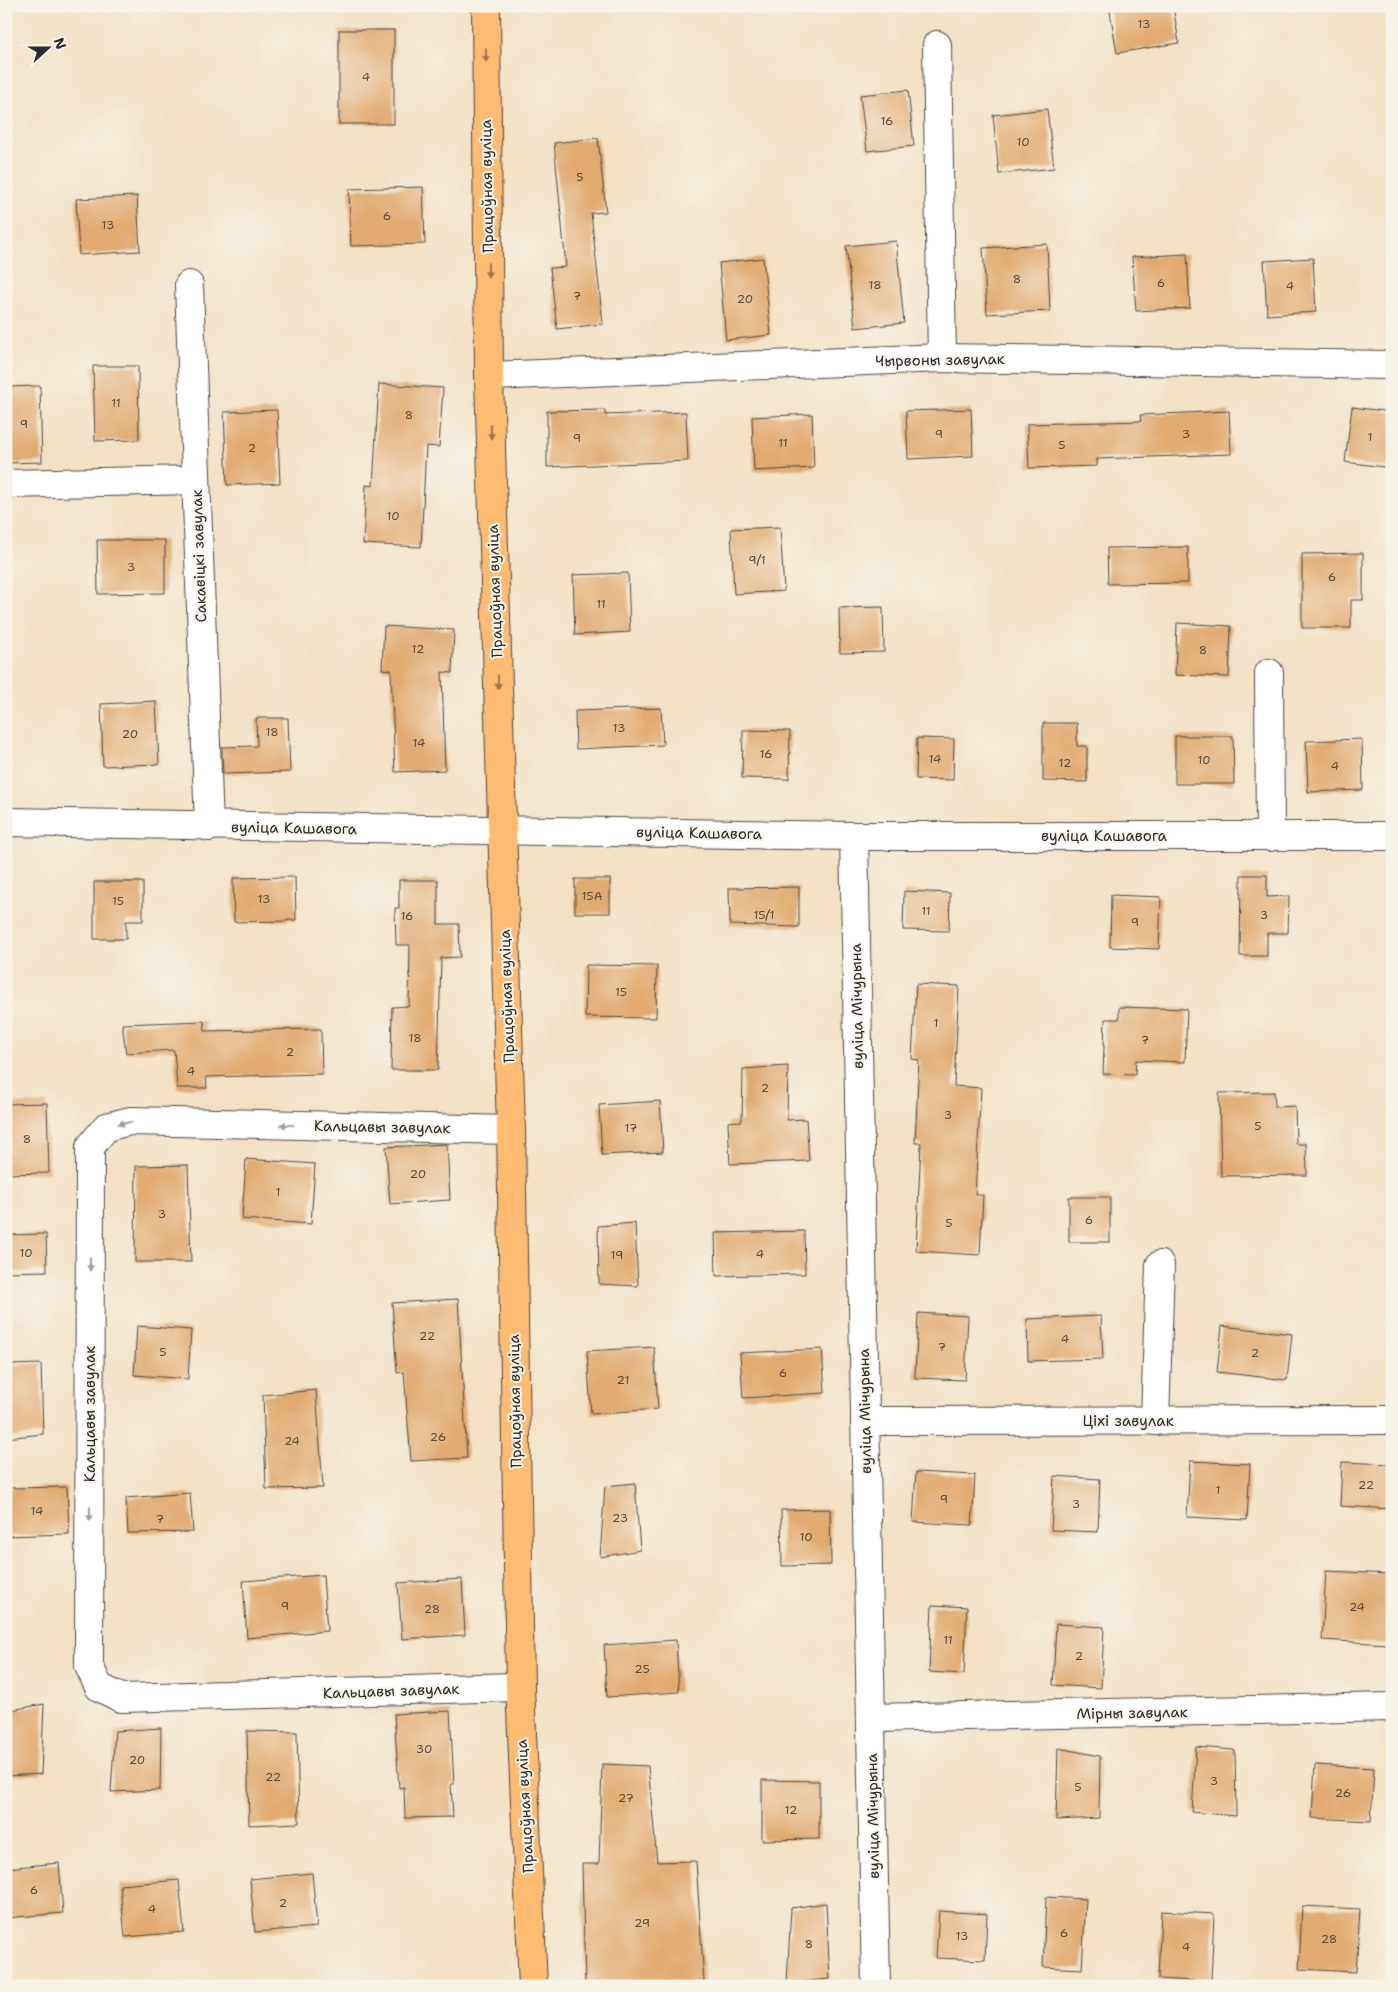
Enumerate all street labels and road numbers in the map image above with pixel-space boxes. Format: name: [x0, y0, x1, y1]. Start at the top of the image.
street label: Працоўная вуліца: [476, 118, 498, 253]
street label: Чырвоны завулак: [875, 349, 1005, 371]
street label: Сакавіцкі завулак: [187, 489, 211, 623]
street label: Працоўная вуліца: [483, 523, 507, 658]
street label: вуліца Кашавога: [231, 817, 358, 839]
street label: вуліца Кашавога: [636, 822, 763, 844]
street label: вуліца Кашавога: [1041, 826, 1168, 846]
street label: Працоўная вуліца: [495, 928, 519, 1063]
street label: вуліца Мічурына: [846, 942, 868, 1069]
street label: Кальцавы завулак: [314, 1116, 450, 1138]
street label: Працоўная вуліца: [504, 1333, 526, 1468]
street label: Кальцавы завулак: [80, 1346, 100, 1482]
street label: вуліца Мічурына: [854, 1347, 876, 1474]
street label: Ціхі завулак: [1082, 1411, 1174, 1431]
street label: Кальцавы завулак: [322, 1679, 460, 1703]
street label: Мірны завулак: [1076, 1702, 1188, 1724]
street label: Працоўная вуліца: [511, 1738, 538, 1873]
street label: вуліца Мічурына: [862, 1752, 884, 1879]

